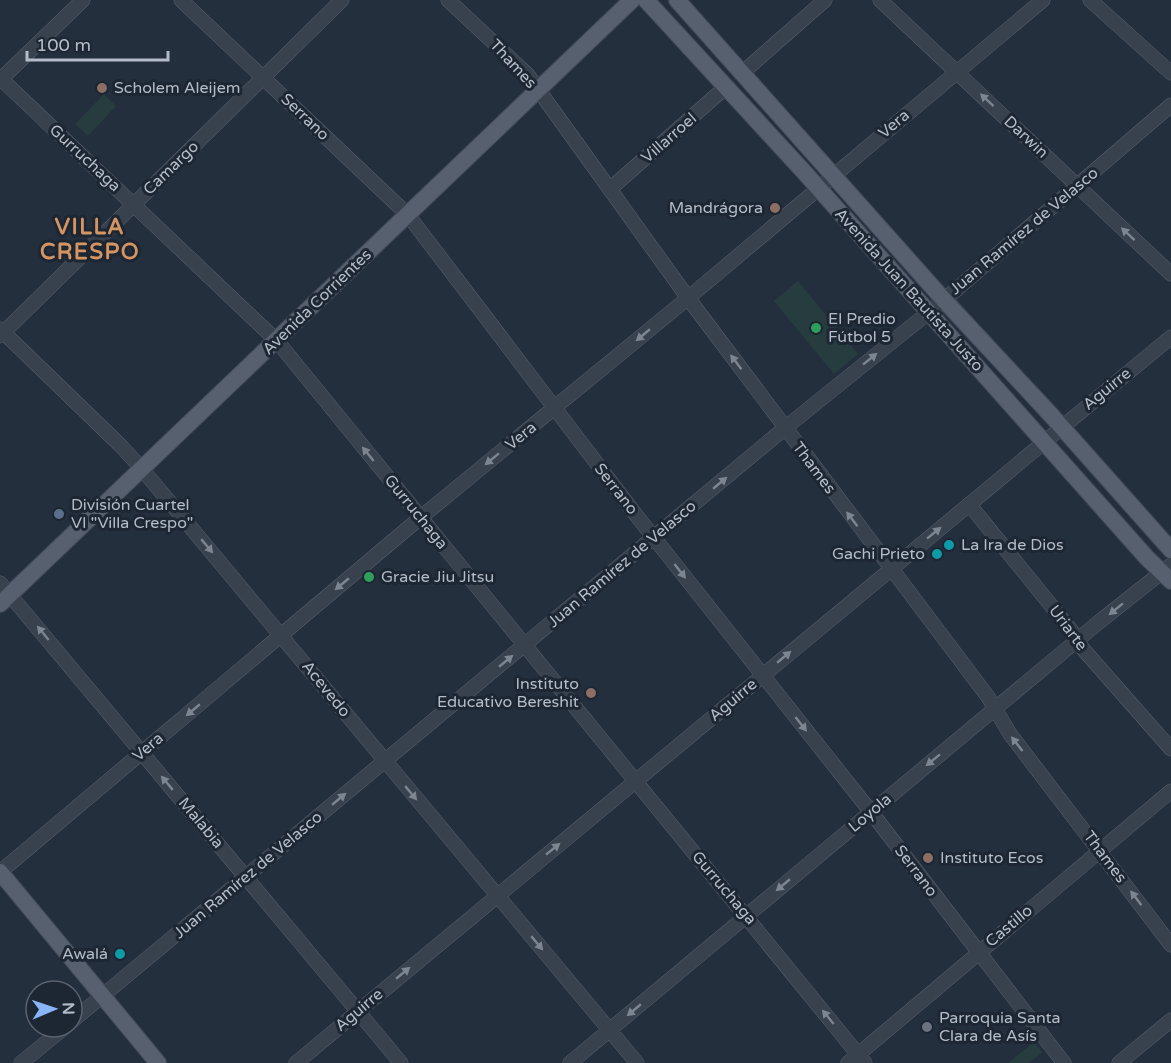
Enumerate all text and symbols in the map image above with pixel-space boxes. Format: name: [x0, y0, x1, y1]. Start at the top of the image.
scale bar: [27, 24, 168, 62]
text: 100 m: [36, 34, 91, 56]
street label: Thames: [485, 35, 541, 93]
place label: Scholem Aleijem: [114, 78, 240, 98]
marker: Scholem Aleijem: [95, 81, 109, 95]
street label: Serrano: [277, 89, 333, 145]
one-way arrow: [979, 93, 994, 107]
street label: Vera: [874, 105, 914, 143]
street label: Villarroel: [637, 109, 701, 167]
street label: Darwin: [1000, 111, 1052, 163]
street label: Gurruchaga: [45, 120, 125, 196]
street label: Camargo: [139, 137, 203, 199]
street label: Juan Ramírez de Velasco: [946, 163, 1102, 299]
place label: Mandrágora: [669, 198, 763, 218]
marker: Mandrágora: [768, 201, 782, 215]
street label: Avenida Juan Bautista Justo: [830, 204, 988, 376]
district label: VILLA CRESPO: [40, 214, 140, 265]
one-way arrow: [1121, 227, 1136, 241]
street label: Avenida Corrientes: [258, 245, 376, 359]
place label: El Predio Fútbol 5: [828, 309, 896, 347]
marker: El Predio Fútbol 5: [809, 321, 823, 335]
one-way arrow: [635, 329, 651, 342]
one-way arrow: [863, 353, 878, 365]
one-way arrow: [730, 355, 742, 370]
street label: Aguirre: [1079, 363, 1135, 415]
street label: Vera: [501, 417, 541, 455]
street label: Thames: [788, 438, 840, 498]
one-way arrow: [362, 446, 375, 461]
one-way arrow: [484, 453, 500, 466]
street label: Serrano: [590, 459, 642, 519]
street label: Gurruchaga: [380, 471, 452, 553]
one-way arrow: [712, 476, 728, 489]
place label: División Cuartel VI "Villa Crespo": [71, 495, 193, 533]
street label: Juan Ramírez de Velasco: [544, 496, 700, 632]
marker: División Cuartel VI "Villa Crespo": [52, 507, 66, 521]
one-way arrow: [847, 511, 859, 526]
one-way arrow: [926, 527, 941, 540]
place label: La Ira de Dios: [961, 535, 1064, 555]
one-way arrow: [200, 538, 213, 554]
marker: La Ira de Dios: [942, 538, 956, 552]
place label: Gachi Prieto: [832, 544, 925, 564]
marker: Gachi Prieto: [930, 547, 944, 561]
one-way arrow: [674, 563, 687, 579]
place label: Gracie Jiu Jitsu: [381, 567, 494, 587]
marker: Gracie Jiu Jitsu: [362, 570, 376, 584]
one-way arrow: [335, 577, 350, 590]
street label: Uriarte: [1044, 601, 1092, 655]
one-way arrow: [1108, 602, 1123, 614]
one-way arrow: [37, 625, 50, 641]
one-way arrow: [776, 651, 792, 664]
one-way arrow: [498, 655, 513, 668]
street label: Acevedo: [297, 657, 355, 721]
place label: Instituto Educativo Bereshit: [437, 674, 579, 712]
street label: Aguirre: [705, 674, 761, 726]
marker: Instituto Educativo Bereshit: [584, 686, 598, 700]
one-way arrow: [185, 703, 201, 716]
one-way arrow: [794, 716, 807, 731]
street label: Vera: [128, 728, 168, 766]
one-way arrow: [1011, 736, 1023, 751]
one-way arrow: [925, 754, 941, 767]
one-way arrow: [161, 776, 174, 791]
one-way arrow: [405, 785, 418, 801]
street label: Loyola: [844, 789, 896, 837]
street label: Malabia: [174, 793, 228, 853]
one-way arrow: [331, 793, 346, 806]
street label: Juan Ramírez de Velasco: [170, 807, 326, 943]
street label: Thames: [1079, 827, 1131, 887]
street label: Serrano: [890, 841, 942, 901]
one-way arrow: [546, 843, 561, 856]
street label: Gurruchaga: [687, 847, 761, 929]
place label: Instituto Ecos: [940, 848, 1043, 868]
marker: Instituto Ecos: [921, 851, 935, 865]
one-way arrow: [776, 878, 791, 891]
one-way arrow: [1130, 891, 1142, 906]
street label: Castillo: [981, 900, 1037, 952]
one-way arrow: [530, 935, 543, 951]
place label: Awalá: [62, 944, 108, 964]
marker: Awalá: [113, 947, 127, 961]
one-way arrow: [395, 967, 410, 980]
north arrow: [24, 979, 84, 1039]
street label: Aguirre: [331, 984, 387, 1036]
text: N: [58, 1002, 78, 1015]
one-way arrow: [626, 1004, 642, 1017]
place label: Parroquia Santa Clara de Asís: [939, 1008, 1061, 1046]
one-way arrow: [822, 1010, 835, 1025]
marker: Parroquia Santa Clara de Asís: [920, 1020, 934, 1034]

